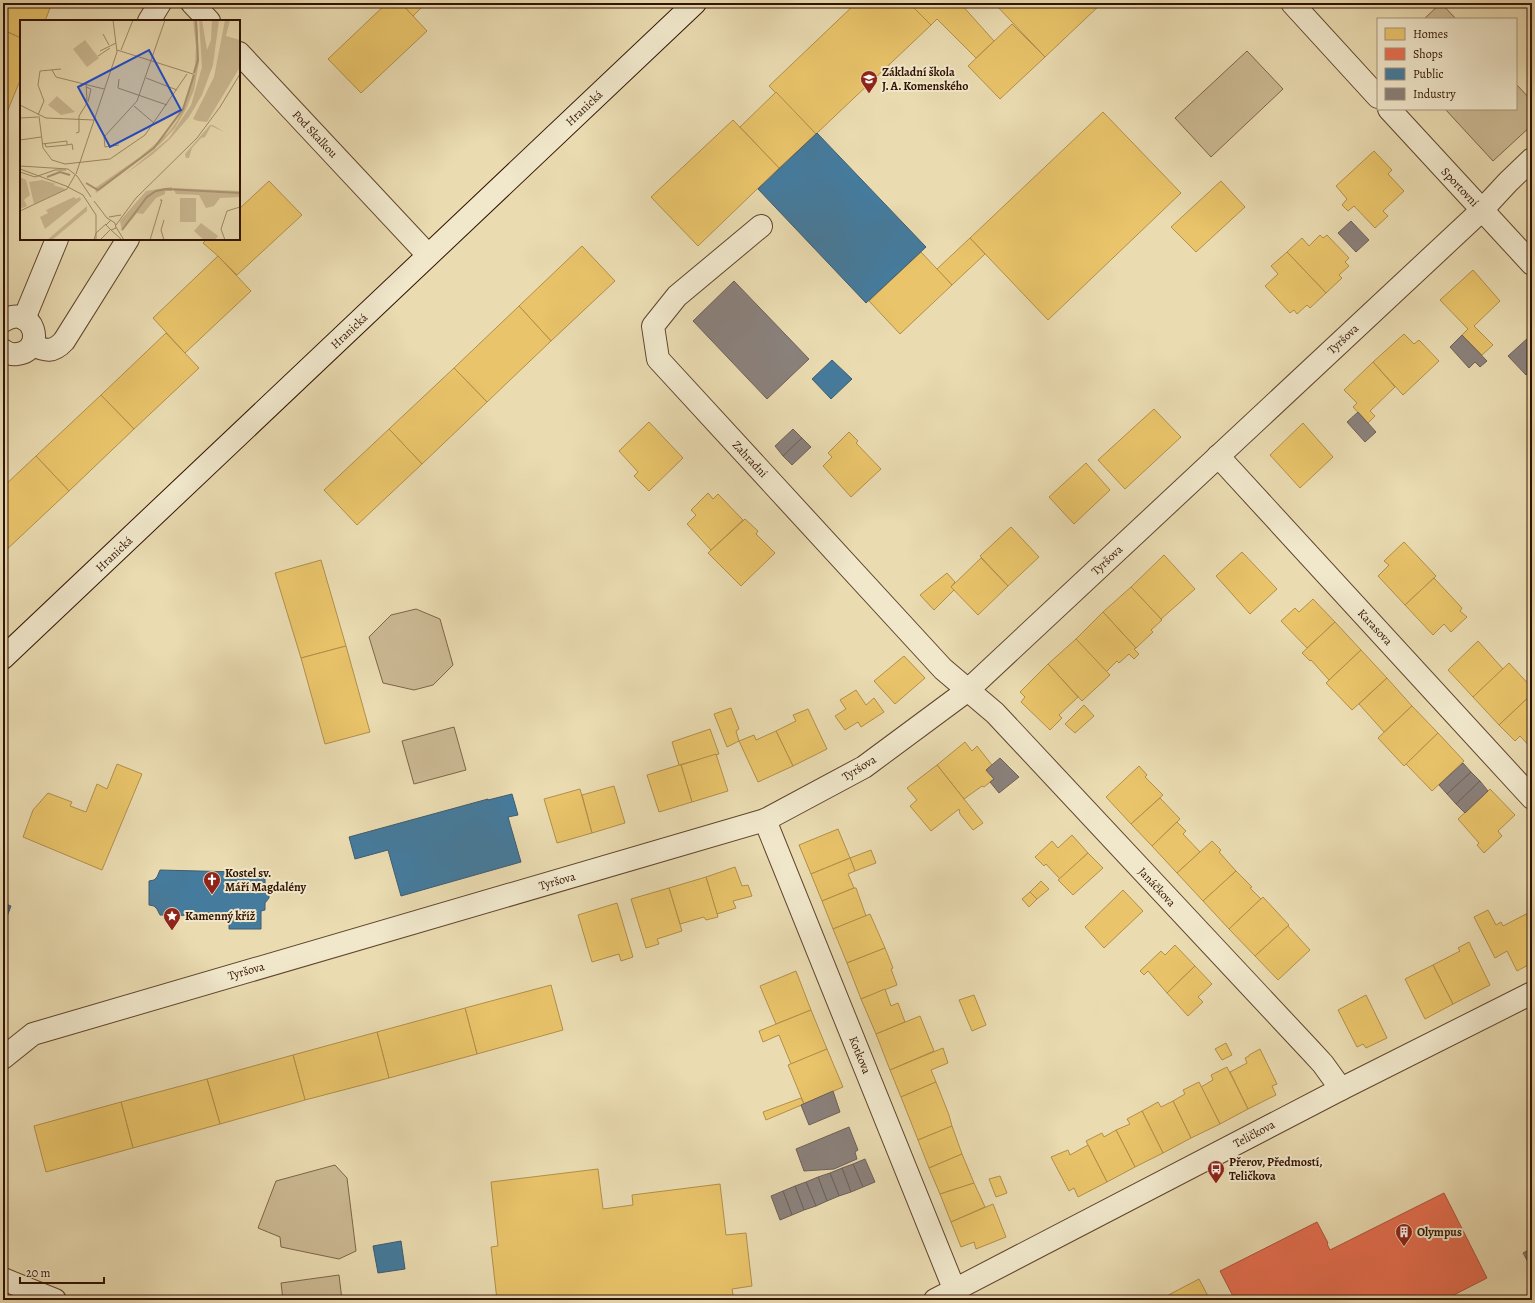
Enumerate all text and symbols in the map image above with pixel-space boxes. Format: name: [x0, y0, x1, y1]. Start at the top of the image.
legend: [1377, 18, 1517, 110]
inset map: [20, 20, 240, 240]
text: Homes: [1413, 26, 1448, 42]
text: Shops: [1413, 46, 1443, 62]
place label: Základní škola J. A. Komenského: [882, 64, 968, 94]
text: Public: [1413, 66, 1444, 82]
school or university icon: Základní škola J. A. Komenského: [859, 69, 879, 94]
street label: Hranická: [562, 86, 606, 129]
text: Industry: [1413, 86, 1456, 102]
street label: Pod Skalkou: [289, 107, 342, 162]
street label: Sportovní: [1438, 164, 1482, 210]
street label: Hranická: [327, 309, 371, 352]
street label: Tyršova: [1324, 320, 1362, 358]
street label: Zahradní: [729, 437, 771, 481]
street label: Hranická: [92, 532, 136, 575]
street label: Tyršova: [1088, 541, 1126, 579]
street label: Karasova: [1354, 605, 1396, 649]
street label: Tyršova: [839, 751, 879, 785]
street label: Janáčkova: [1135, 864, 1180, 911]
place label: Kostel sv. Máří Magdalény: [225, 865, 307, 895]
street label: Tyršova: [537, 868, 577, 894]
church icon: Kostel sv. Máří Magdalény: [202, 870, 222, 895]
place icon: Kamenný kříž: [162, 906, 182, 931]
place label: Kamenný kříž: [185, 908, 256, 924]
street label: Tyršova: [226, 958, 266, 984]
street label: Kotkova: [845, 1034, 875, 1077]
street label: Teličkova: [1230, 1116, 1278, 1152]
place label: Přerov, Předmostí, Teličkova: [1229, 1154, 1323, 1184]
bus stop icon: Přerov, Předmostí, Teličkova: [1206, 1159, 1226, 1184]
building icon: Olympus: [1394, 1222, 1414, 1247]
place label: Olympus: [1417, 1224, 1462, 1240]
scale bar: [20, 1259, 104, 1285]
text: 20 m: [26, 1265, 50, 1281]

